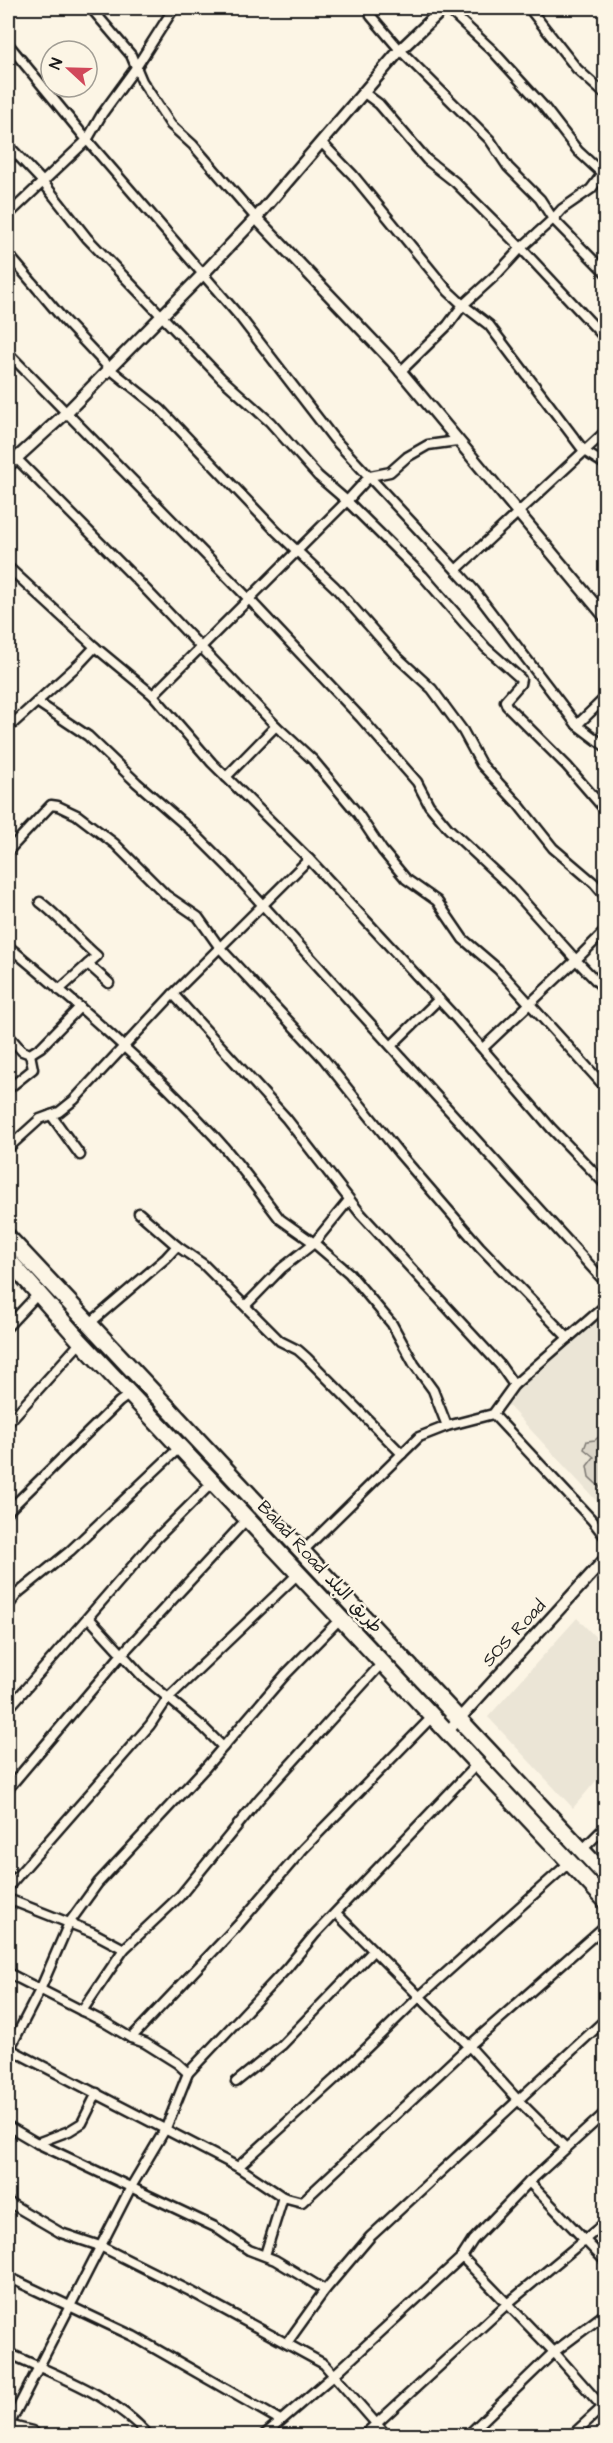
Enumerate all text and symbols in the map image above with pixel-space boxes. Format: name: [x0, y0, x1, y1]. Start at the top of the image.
north arrow: [39, 39, 99, 99]
text: N: [44, 55, 68, 73]
street label: Balad Road طريق البلد: [252, 1495, 388, 1639]
street label: SOS Road: [476, 1594, 552, 1672]

